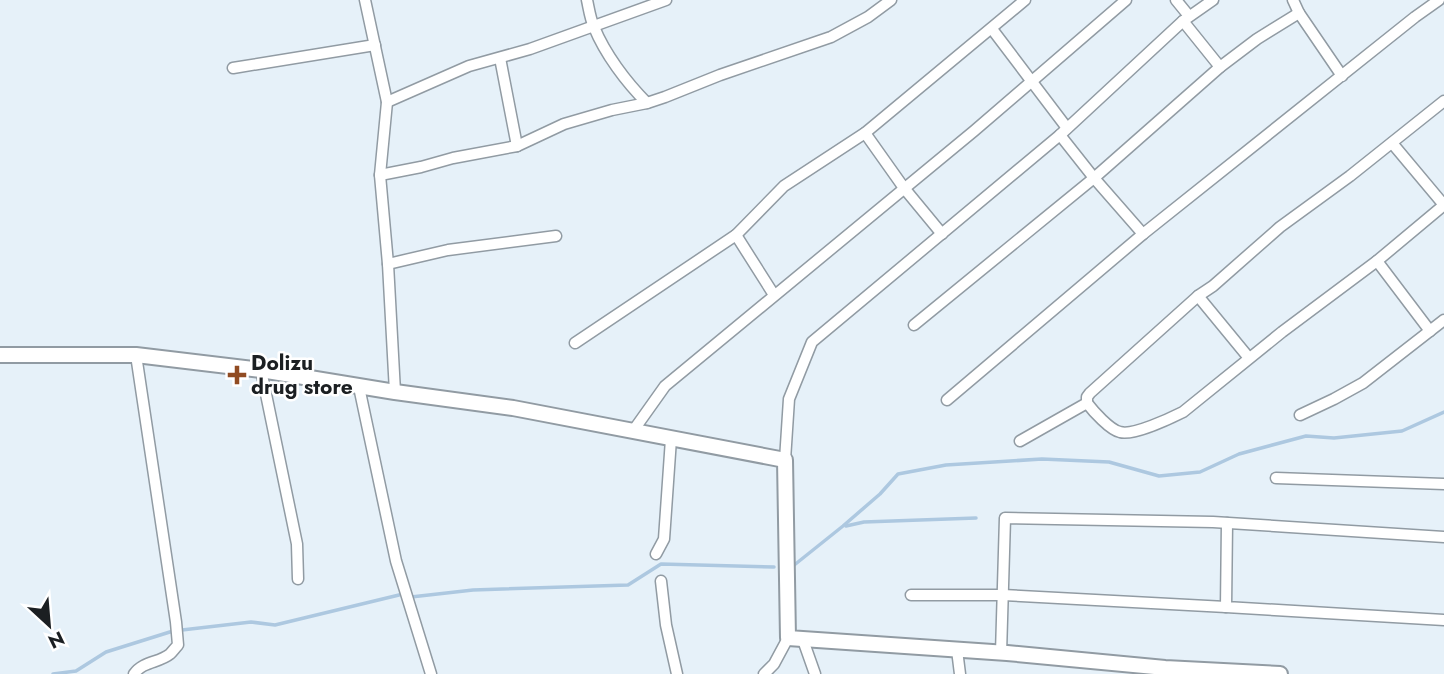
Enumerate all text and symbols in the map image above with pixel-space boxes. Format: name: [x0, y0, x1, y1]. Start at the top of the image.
place label: Dolizu drug store: [251, 348, 353, 402]
marker: Dolizu drug store: [229, 367, 245, 383]
north arrow: [14, 590, 84, 660]
text: N: [44, 624, 69, 655]

